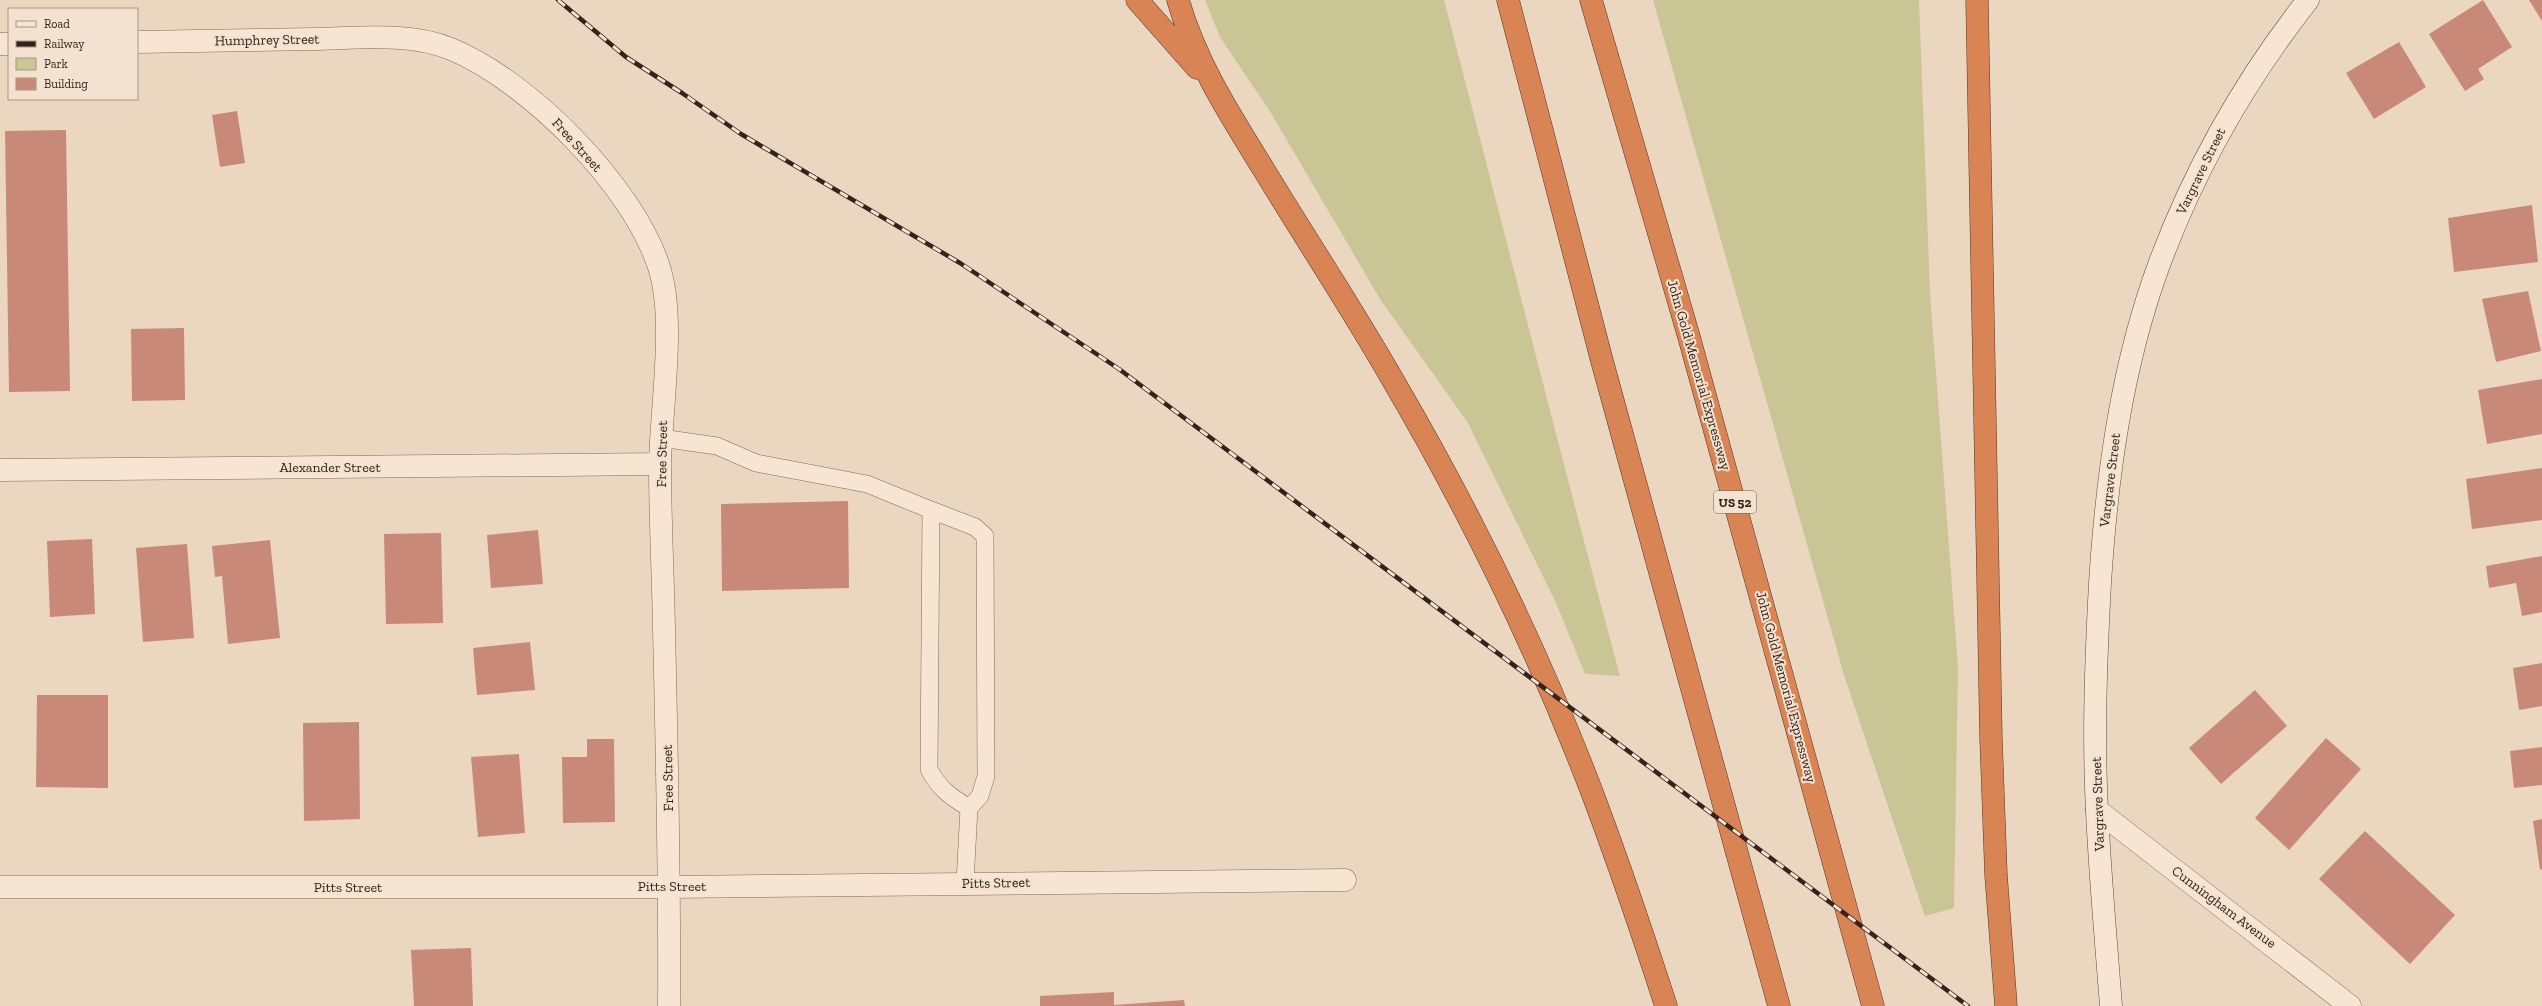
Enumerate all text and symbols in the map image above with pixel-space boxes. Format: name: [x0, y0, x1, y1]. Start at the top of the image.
legend: [8, 8, 138, 100]
text: Road: [44, 17, 70, 31]
street label: Humphrey Street: [214, 31, 320, 49]
text: Railway: [44, 37, 85, 51]
text: Park: [44, 57, 69, 71]
text: Building: [44, 77, 88, 91]
street label: Free Street: [548, 114, 606, 176]
street label: Vargrave Street: [2172, 124, 2230, 218]
street label: John Gold Memorial Expressway: [1664, 278, 1735, 473]
street label: Free Street: [653, 420, 671, 488]
street label: Vargrave Street: [2096, 431, 2124, 529]
street label: Alexander Street: [279, 459, 381, 476]
road number: US 52: [1714, 491, 1756, 513]
street label: John Gold Memorial Expressway: [1752, 590, 1820, 785]
street label: Free Street: [659, 744, 677, 812]
street label: Vargrave Street: [2088, 756, 2108, 852]
street label: Cunningham Avenue: [2168, 862, 2280, 952]
street label: Pitts Street: [962, 874, 1031, 892]
street label: Pitts Street: [638, 878, 707, 895]
street label: Pitts Street: [314, 879, 383, 896]

